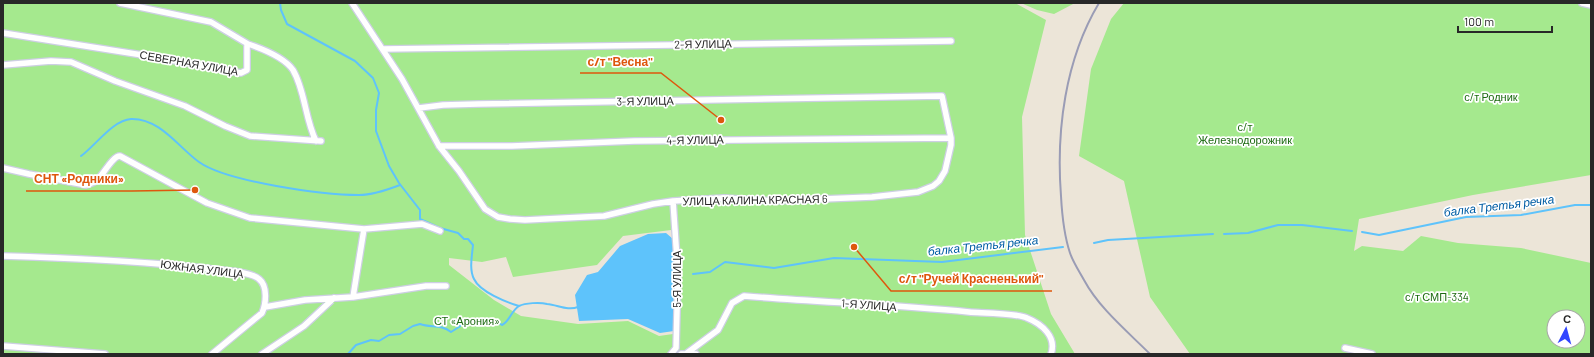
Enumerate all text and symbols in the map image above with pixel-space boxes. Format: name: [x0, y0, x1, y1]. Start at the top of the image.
scale bar: [1458, 8, 1552, 34]
text: 100 m: [1464, 14, 1494, 28]
street label: 2-Я УЛИЦА: [674, 36, 733, 51]
street label: СЕВЕРНАЯ УЛИЦА: [139, 47, 240, 78]
callout: с/т "Весна": [580, 49, 661, 73]
text: с/т "Весна": [587, 54, 653, 68]
park label: с/т Родник: [1464, 90, 1518, 103]
street label: 3-Я УЛИЦА: [616, 93, 674, 107]
park label: с/т Железнодорожник: [1198, 120, 1292, 146]
street label: 4-Я УЛИЦА: [666, 132, 725, 147]
callout: СНТ «Родники»: [26, 167, 132, 191]
text: СНТ «Родники»: [34, 171, 124, 186]
water label: балка Третья речка: [1443, 191, 1555, 220]
street label: УЛИЦА КАЛИНА КРАСНАЯ 6: [682, 192, 828, 207]
water label: балка Третья речка: [927, 232, 1039, 259]
street label: 5-Я УЛИЦА: [670, 250, 683, 308]
street label: ЮЖНАЯ УЛИЦА: [160, 257, 245, 280]
callout: с/т "Ручей Красненький": [891, 267, 1052, 291]
text: с/т "Ручей Красненький": [899, 271, 1044, 286]
park label: с/т СМП-334: [1405, 290, 1469, 303]
street label: 1-Я УЛИЦА: [841, 296, 898, 313]
north arrow: [1546, 309, 1586, 349]
text: С: [1562, 312, 1572, 325]
park label: СТ «Арония»: [434, 314, 500, 327]

